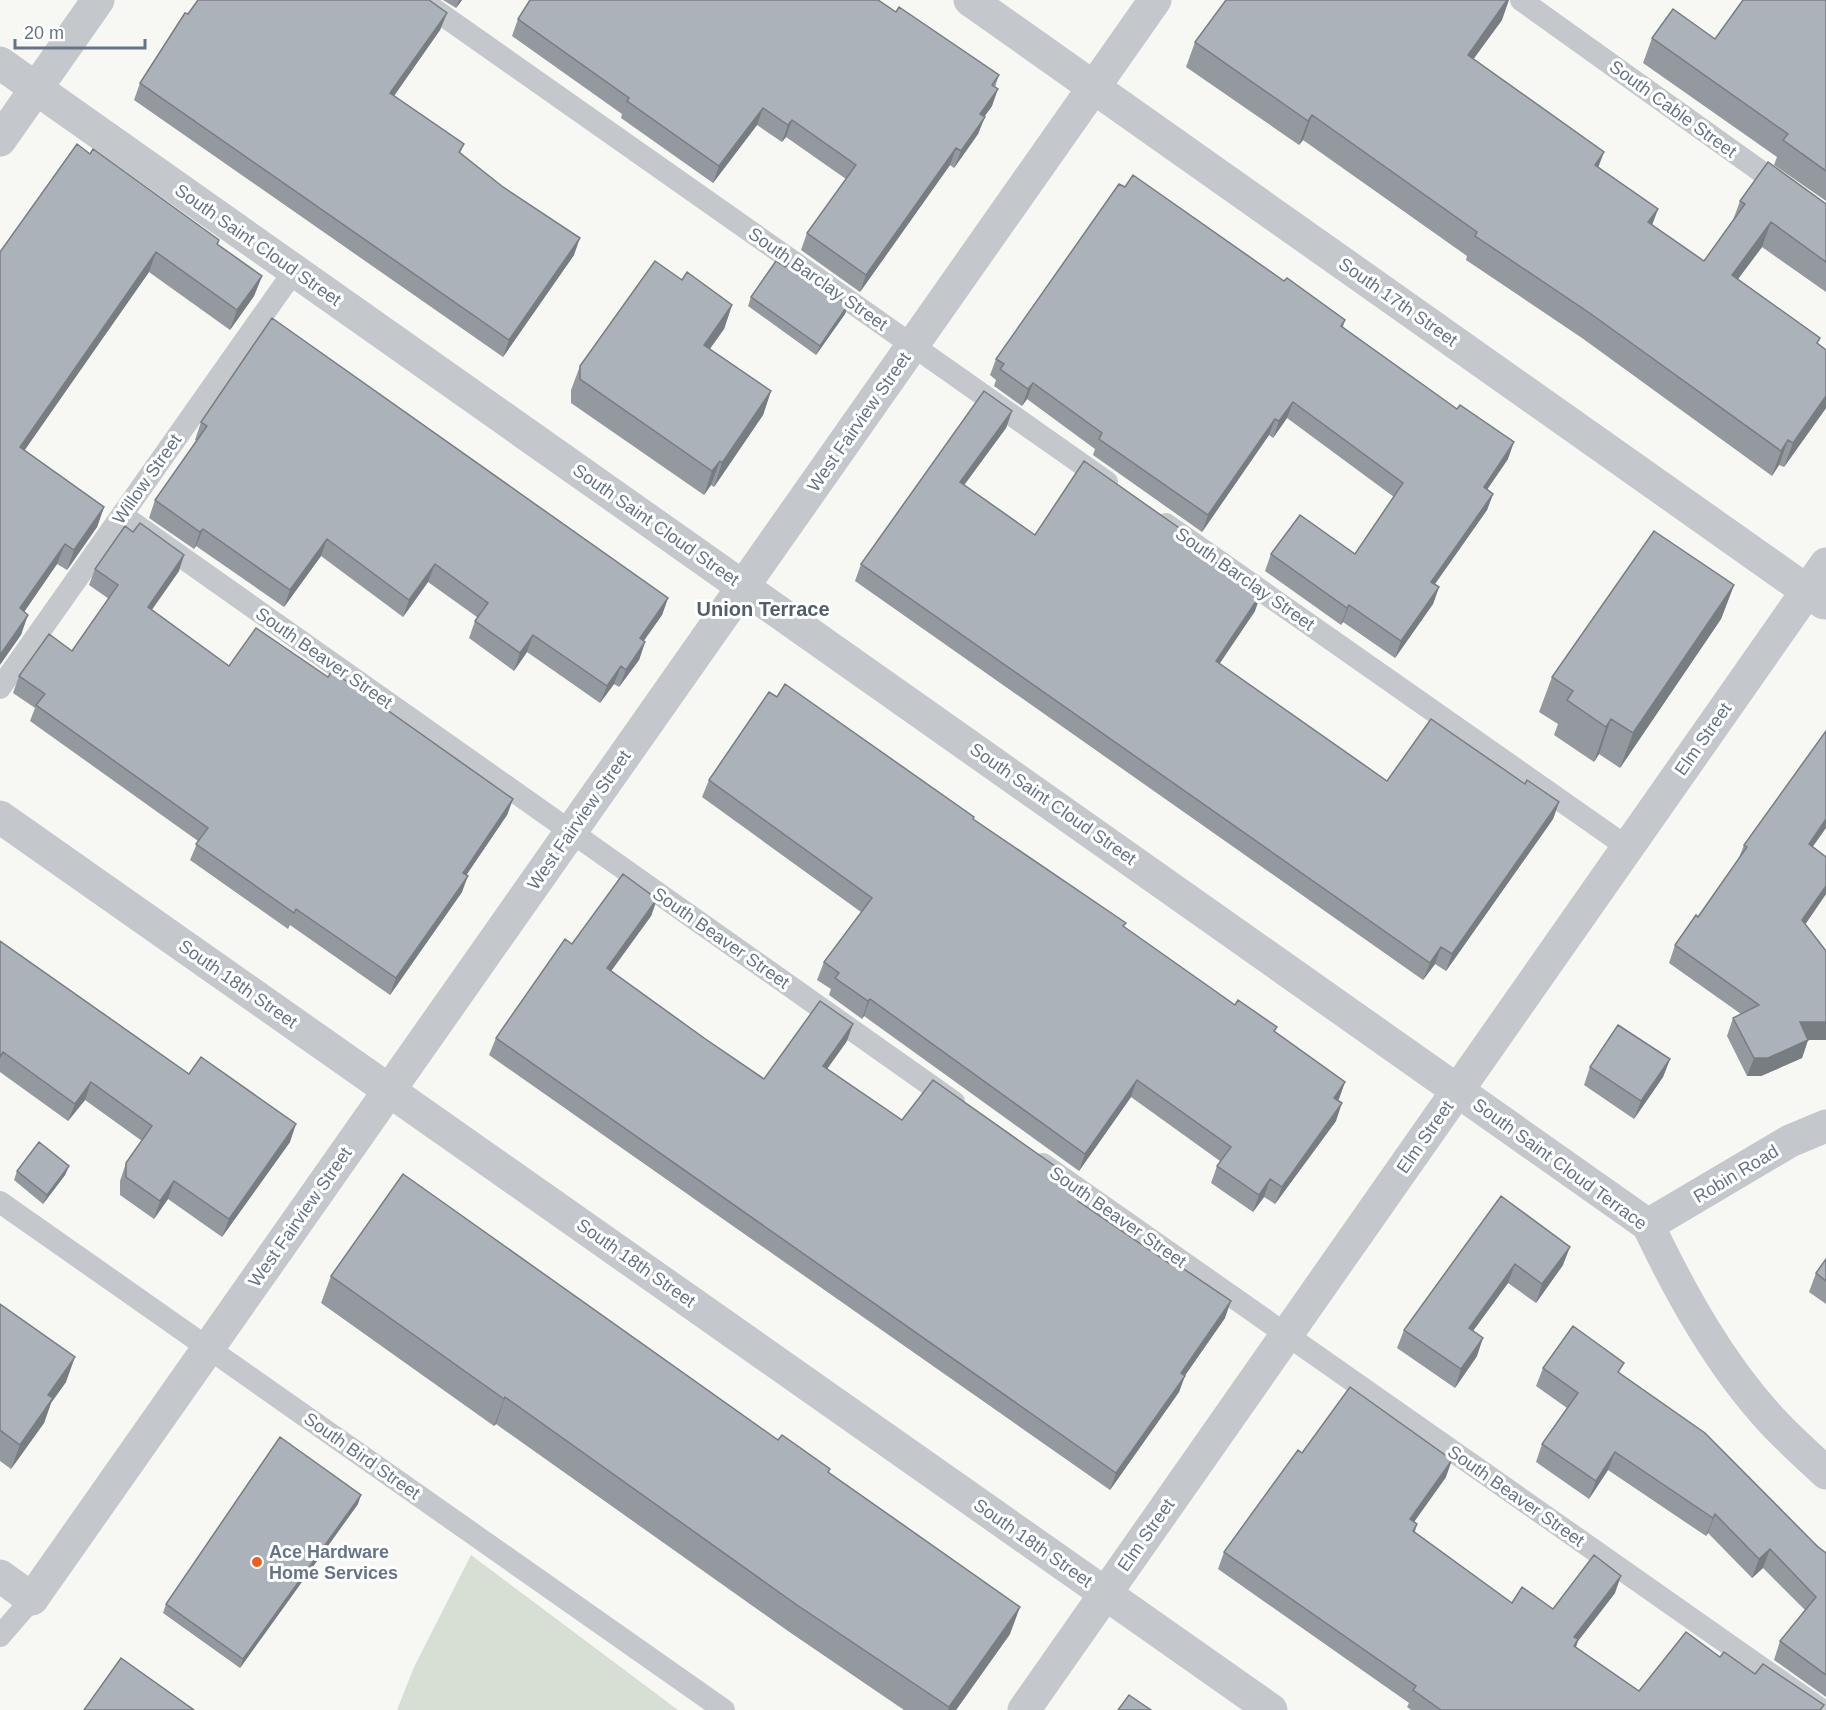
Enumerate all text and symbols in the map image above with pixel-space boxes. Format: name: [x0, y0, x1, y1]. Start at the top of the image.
scale bar: [15, 12, 146, 50]
text: 20 m: [24, 23, 64, 43]
street label: South Cable Street: [1606, 56, 1740, 162]
street label: South Saint Cloud Street: [171, 180, 345, 310]
street label: South Barclay Street: [745, 223, 891, 335]
street label: South 17th Street: [1335, 254, 1461, 350]
street label: West Fairview Street: [803, 348, 915, 496]
street label: Willow Street: [109, 430, 185, 528]
street label: South Saint Cloud Street: [569, 460, 743, 590]
street label: South Barclay Street: [1172, 523, 1318, 635]
district label: Union Terrace: [697, 598, 830, 620]
street label: South Beaver Street: [252, 603, 396, 713]
street label: Elm Street: [1671, 699, 1735, 779]
street label: South Saint Cloud Street: [966, 739, 1140, 869]
street label: West Fairview Street: [523, 746, 635, 894]
street label: South Beaver Street: [649, 883, 793, 993]
street label: South 18th Street: [175, 936, 301, 1032]
street label: South Saint Cloud Terrace: [1469, 1094, 1651, 1234]
street label: Elm Street: [1393, 1097, 1457, 1177]
street label: Robin Road: [1690, 1141, 1782, 1207]
street label: West Fairview Street: [244, 1143, 356, 1291]
street label: South Beaver Street: [1046, 1162, 1190, 1272]
street label: South 18th Street: [573, 1215, 699, 1311]
street label: South Bird Street: [300, 1408, 424, 1504]
street label: South Beaver Street: [1444, 1441, 1588, 1551]
street label: South 18th Street: [970, 1495, 1096, 1591]
street label: Elm Street: [1114, 1495, 1178, 1575]
place label: Ace Hardware Home Services: [269, 1542, 398, 1583]
marker: Ace Hardware Home Services: [250, 1555, 264, 1569]

